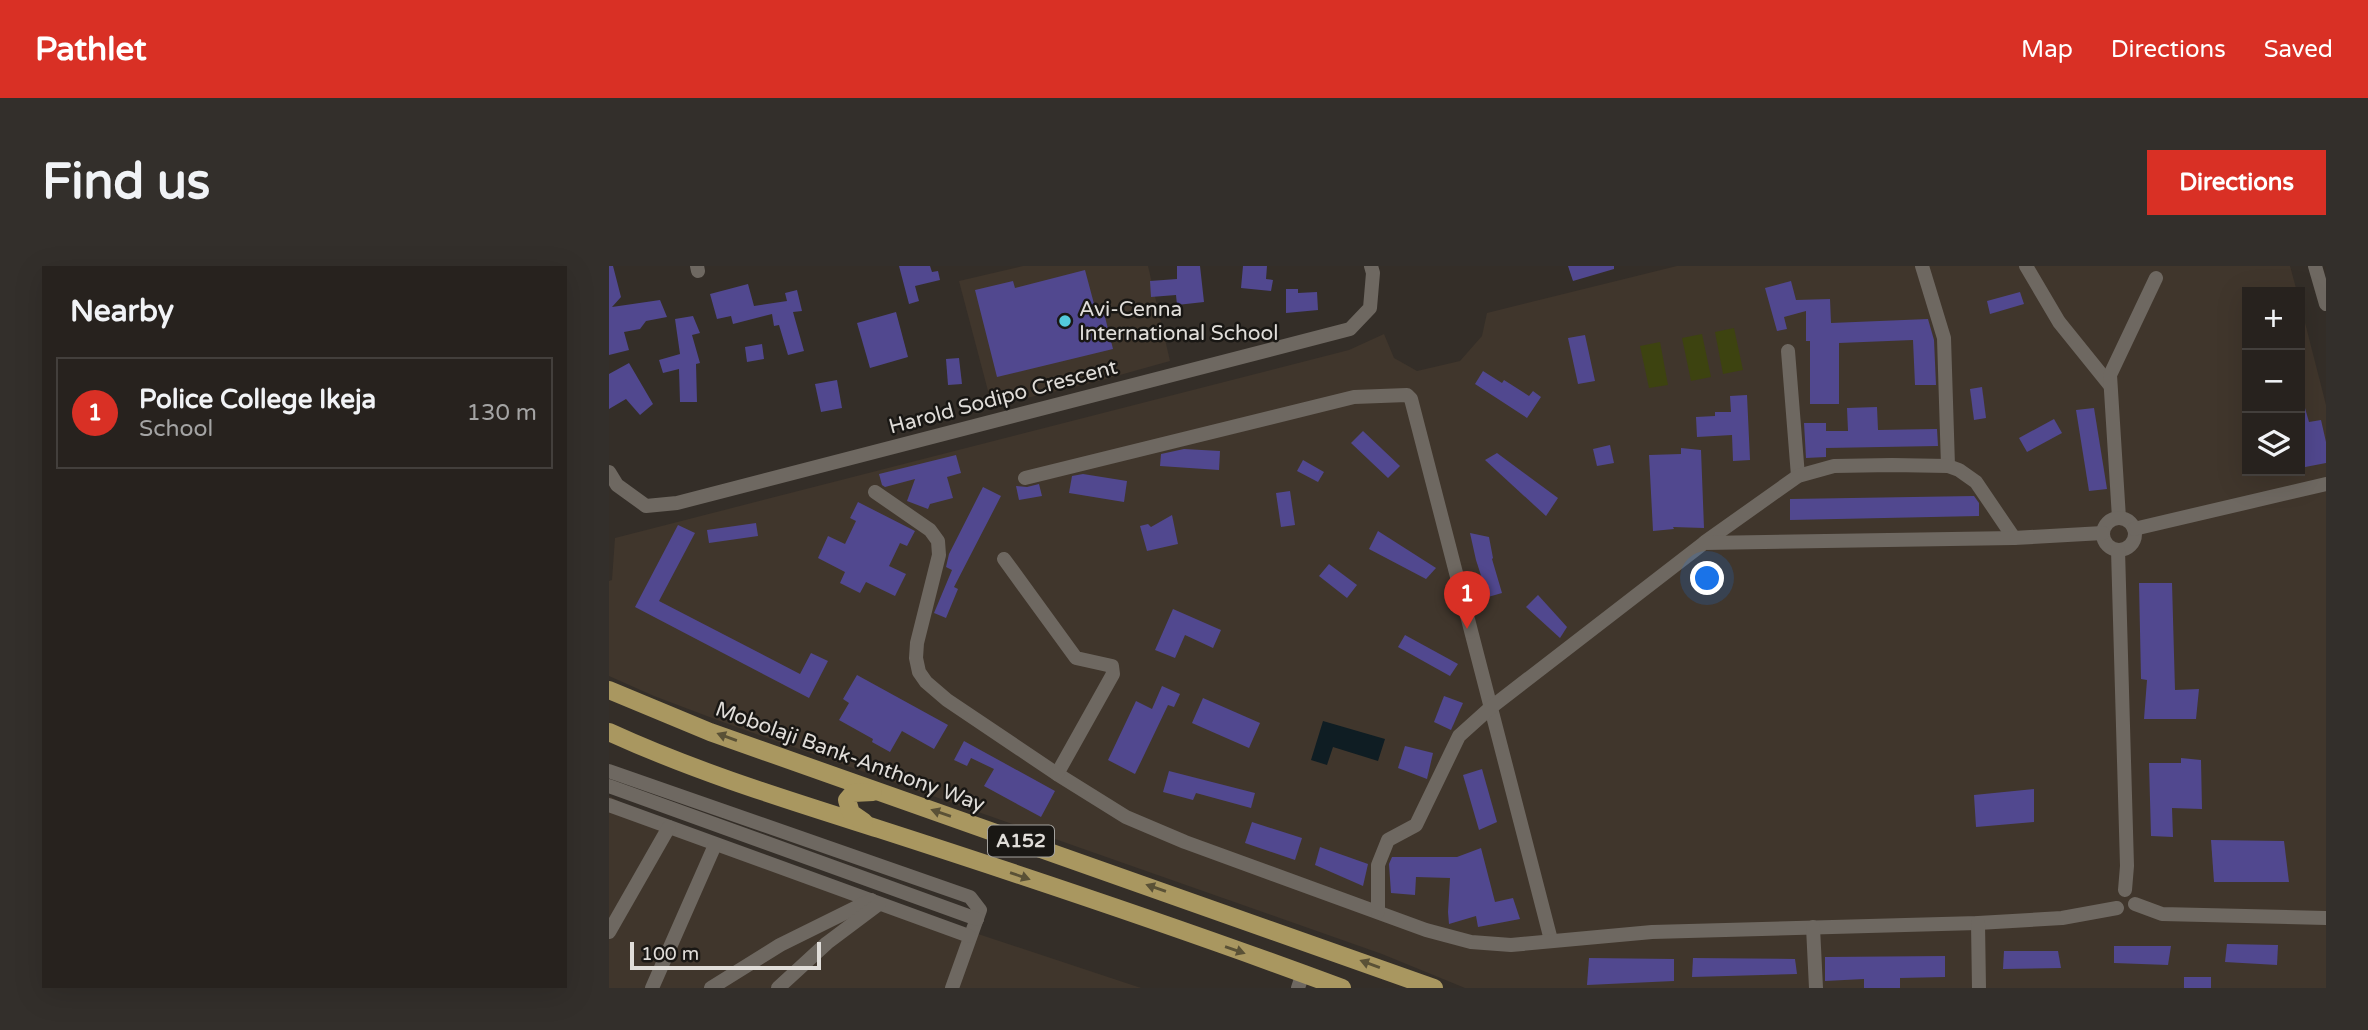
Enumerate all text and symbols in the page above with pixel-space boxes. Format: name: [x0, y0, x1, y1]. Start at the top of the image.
text: Pathlet: [35, 30, 147, 69]
text: Map: [2021, 35, 2073, 64]
text: Directions: [2111, 35, 2226, 64]
text: Saved: [2264, 35, 2333, 64]
button: Directions: [2147, 150, 2326, 215]
text: Find us: [42, 153, 210, 212]
map controls: [2242, 287, 2305, 476]
button: +: [2242, 287, 2305, 350]
text: Nearby: [70, 293, 174, 330]
place label: Avi-Cenna International School: [1079, 297, 1278, 346]
marker: Avi-Cenna International School: [1057, 313, 1073, 329]
button: −: [2242, 350, 2305, 413]
street label: Harold Sodipo Crescent: [886, 354, 1120, 440]
text: Police College Ikeja: [139, 384, 376, 415]
text: 1: [88, 399, 102, 427]
text: 130 m: [467, 399, 537, 427]
button: layers: [2242, 413, 2305, 476]
text: School: [139, 415, 213, 443]
your location: [1690, 561, 1724, 595]
pin: 1: [1444, 571, 1490, 629]
street label: Mobolaji Bank-Anthony Way: [712, 697, 988, 817]
one-way arrow: [716, 732, 737, 743]
one-way arrow: [930, 807, 951, 818]
road number: A152: [988, 826, 1054, 856]
one-way arrow: [1009, 871, 1030, 882]
one-way arrow: [1145, 882, 1166, 893]
scale bar: [630, 939, 821, 971]
text: 100 m: [641, 943, 699, 965]
one-way arrow: [1225, 945, 1246, 956]
one-way arrow: [1360, 958, 1381, 969]

